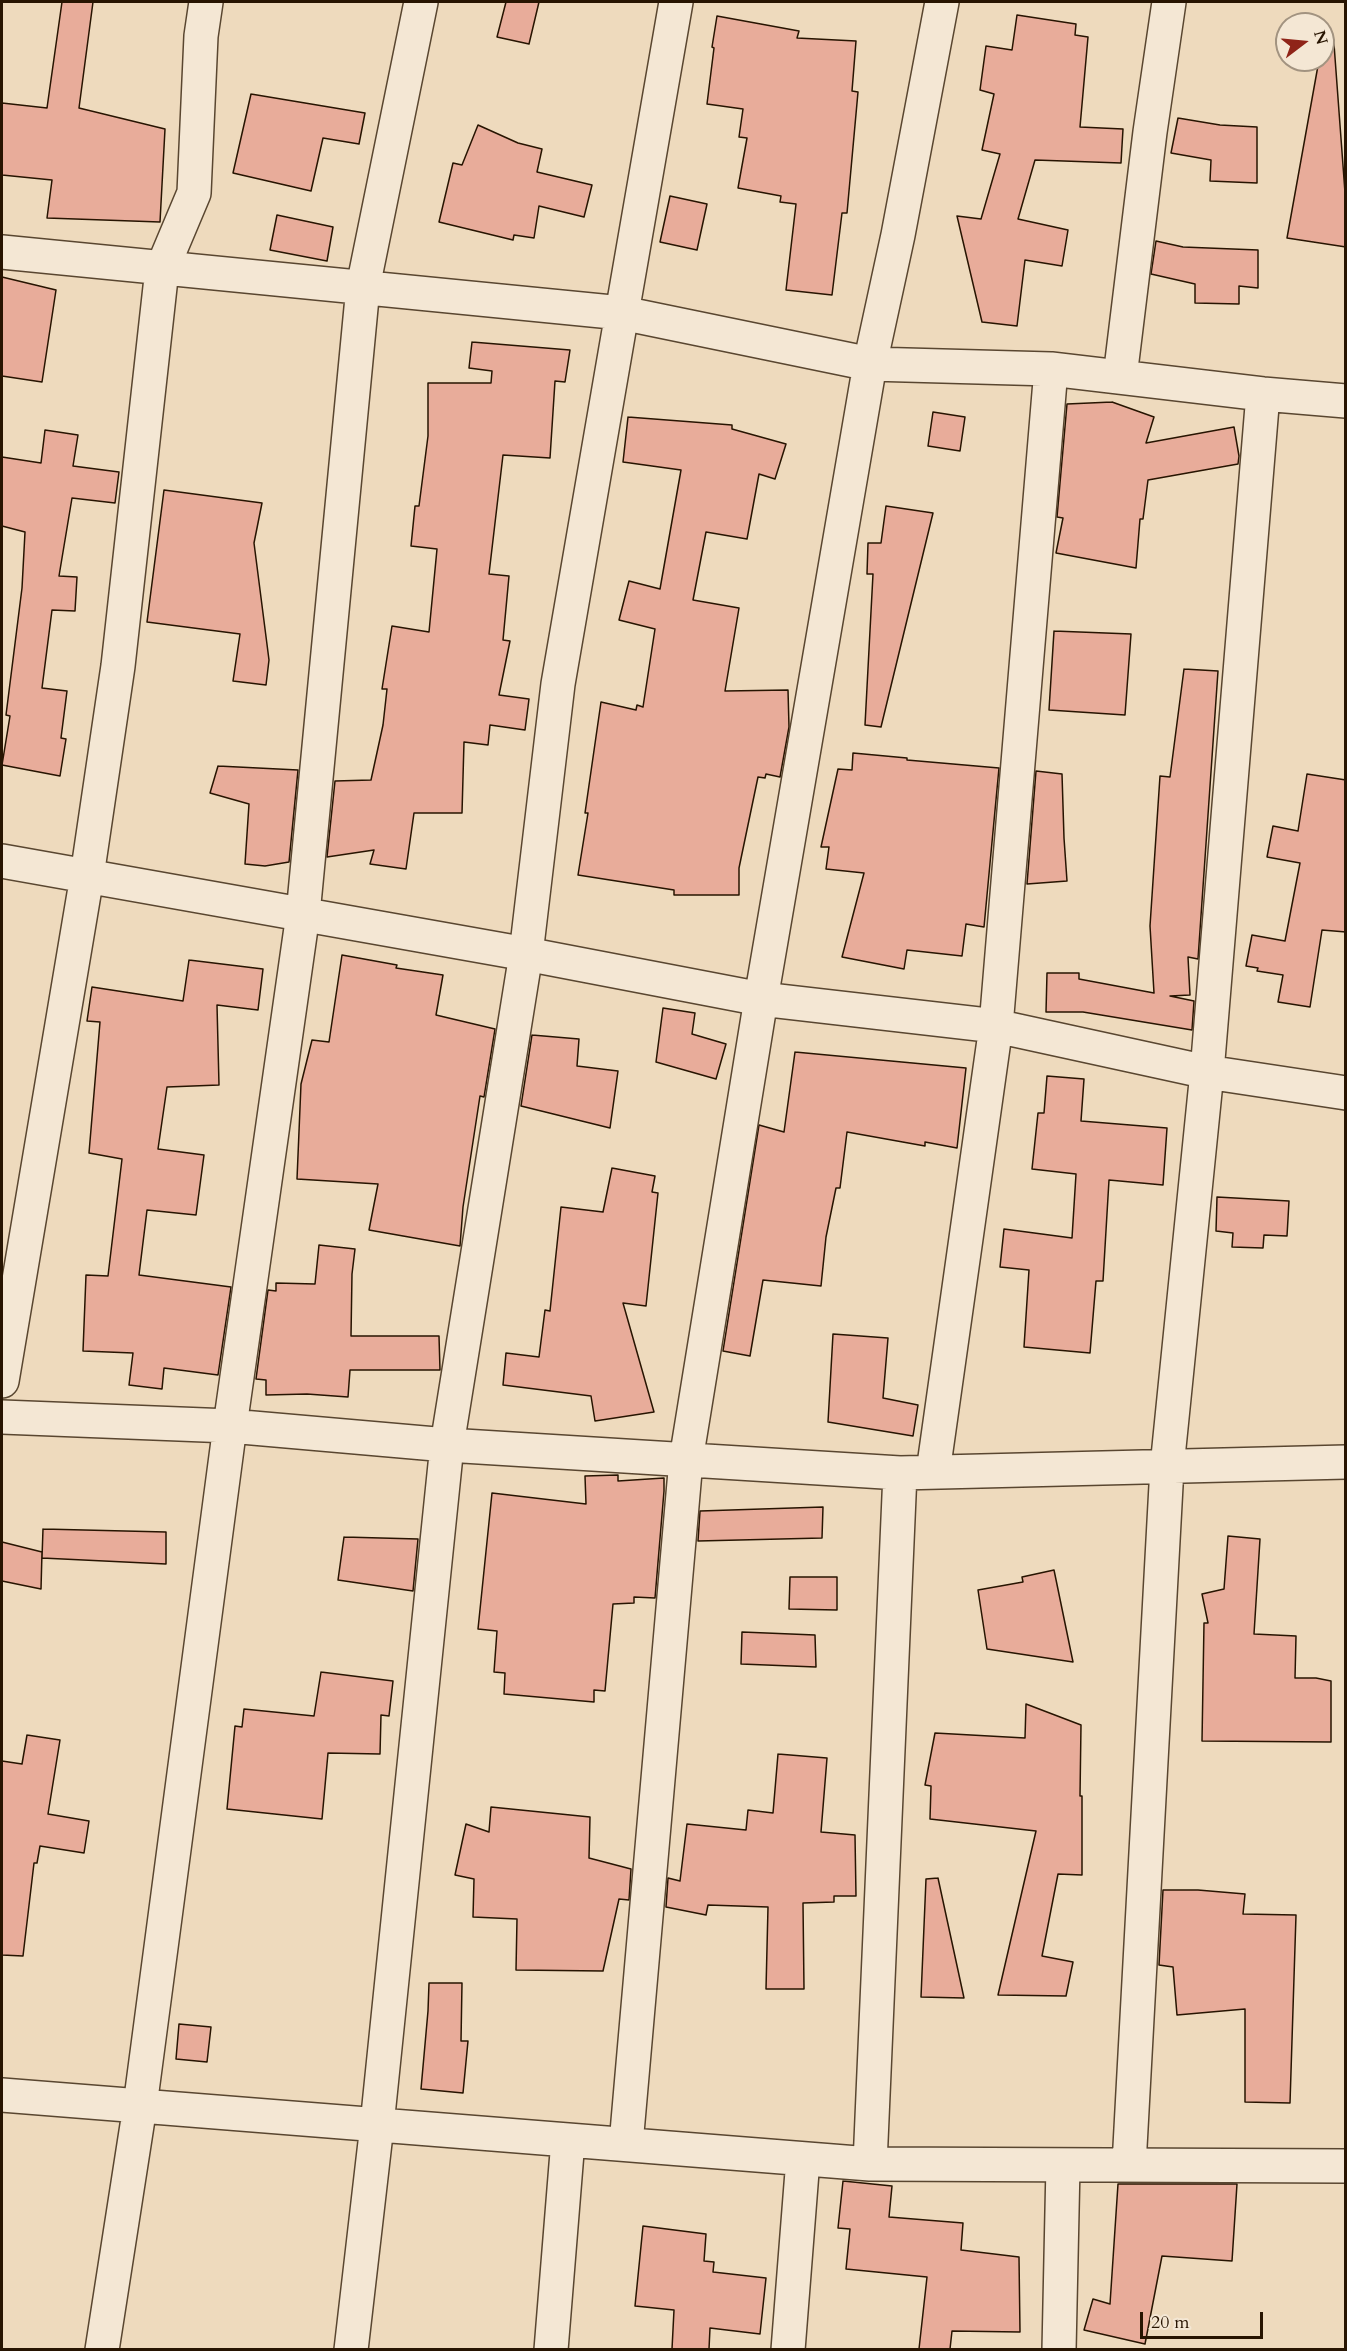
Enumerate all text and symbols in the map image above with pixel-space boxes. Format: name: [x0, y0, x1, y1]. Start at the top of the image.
north arrow: [1275, 12, 1335, 72]
text: N: [1308, 28, 1333, 47]
scale bar: [1143, 2300, 1266, 2338]
text: 20 m: [1151, 2310, 1190, 2335]

